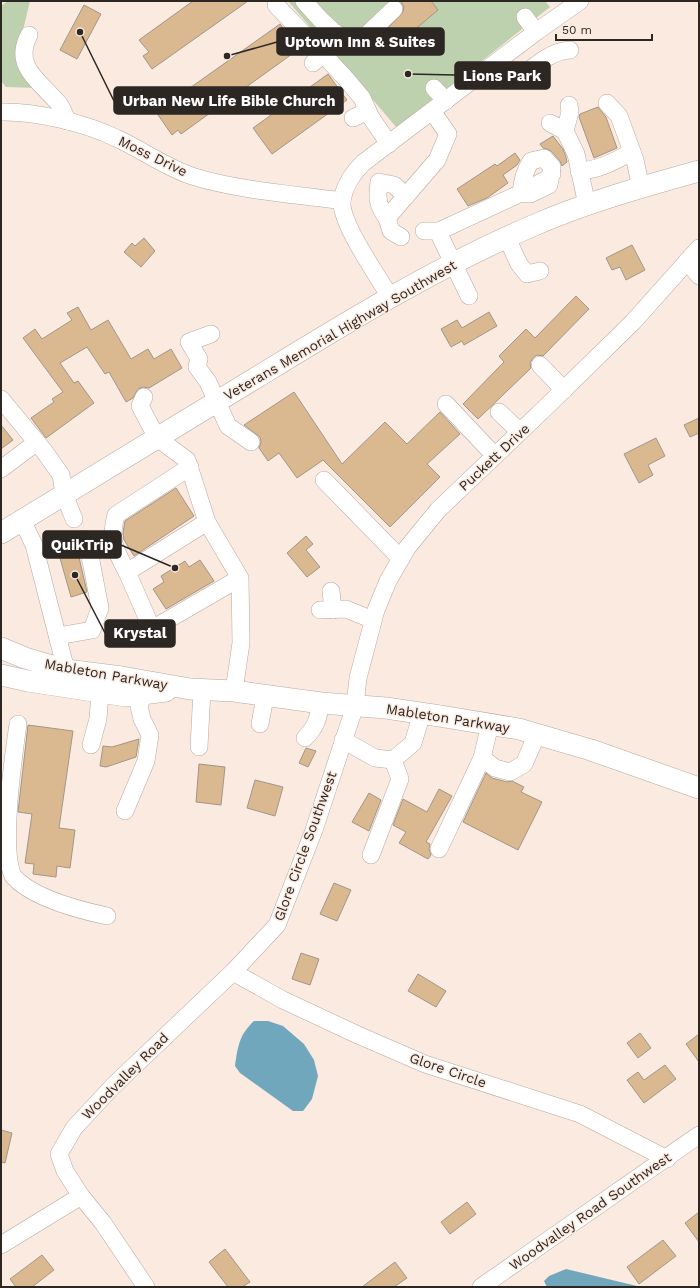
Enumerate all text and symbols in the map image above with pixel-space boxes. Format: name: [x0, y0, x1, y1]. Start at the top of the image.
scale bar: [556, 16, 652, 42]
text: 50 m: [562, 23, 592, 37]
callout: Uptown Inn & Suites: [277, 28, 444, 55]
text: Uptown Inn & Suites: [285, 33, 435, 51]
callout: Lions Park: [455, 62, 550, 89]
text: Lions Park: [463, 67, 542, 85]
callout: Urban New Life Bible Church: [114, 87, 343, 114]
text: Urban New Life Bible Church: [122, 92, 336, 110]
street label: Moss Drive: [116, 132, 190, 180]
street label: Veterans Memorial Highway Southwest: [221, 256, 459, 403]
street label: Puckett Drive: [455, 420, 533, 494]
callout: QuikTrip: [43, 531, 121, 558]
text: QuikTrip: [51, 536, 113, 554]
callout: Krystal: [105, 620, 175, 647]
text: Krystal: [113, 624, 167, 642]
street label: Mableton Parkway: [43, 655, 170, 693]
street label: Mableton Parkway: [385, 700, 512, 736]
street label: Glore Circle Southwest: [270, 769, 340, 923]
street label: Woodvalley Road: [78, 1029, 172, 1123]
street label: Glore Circle: [407, 1049, 489, 1091]
street label: Woodvalley Road Southwest: [506, 1149, 674, 1273]

